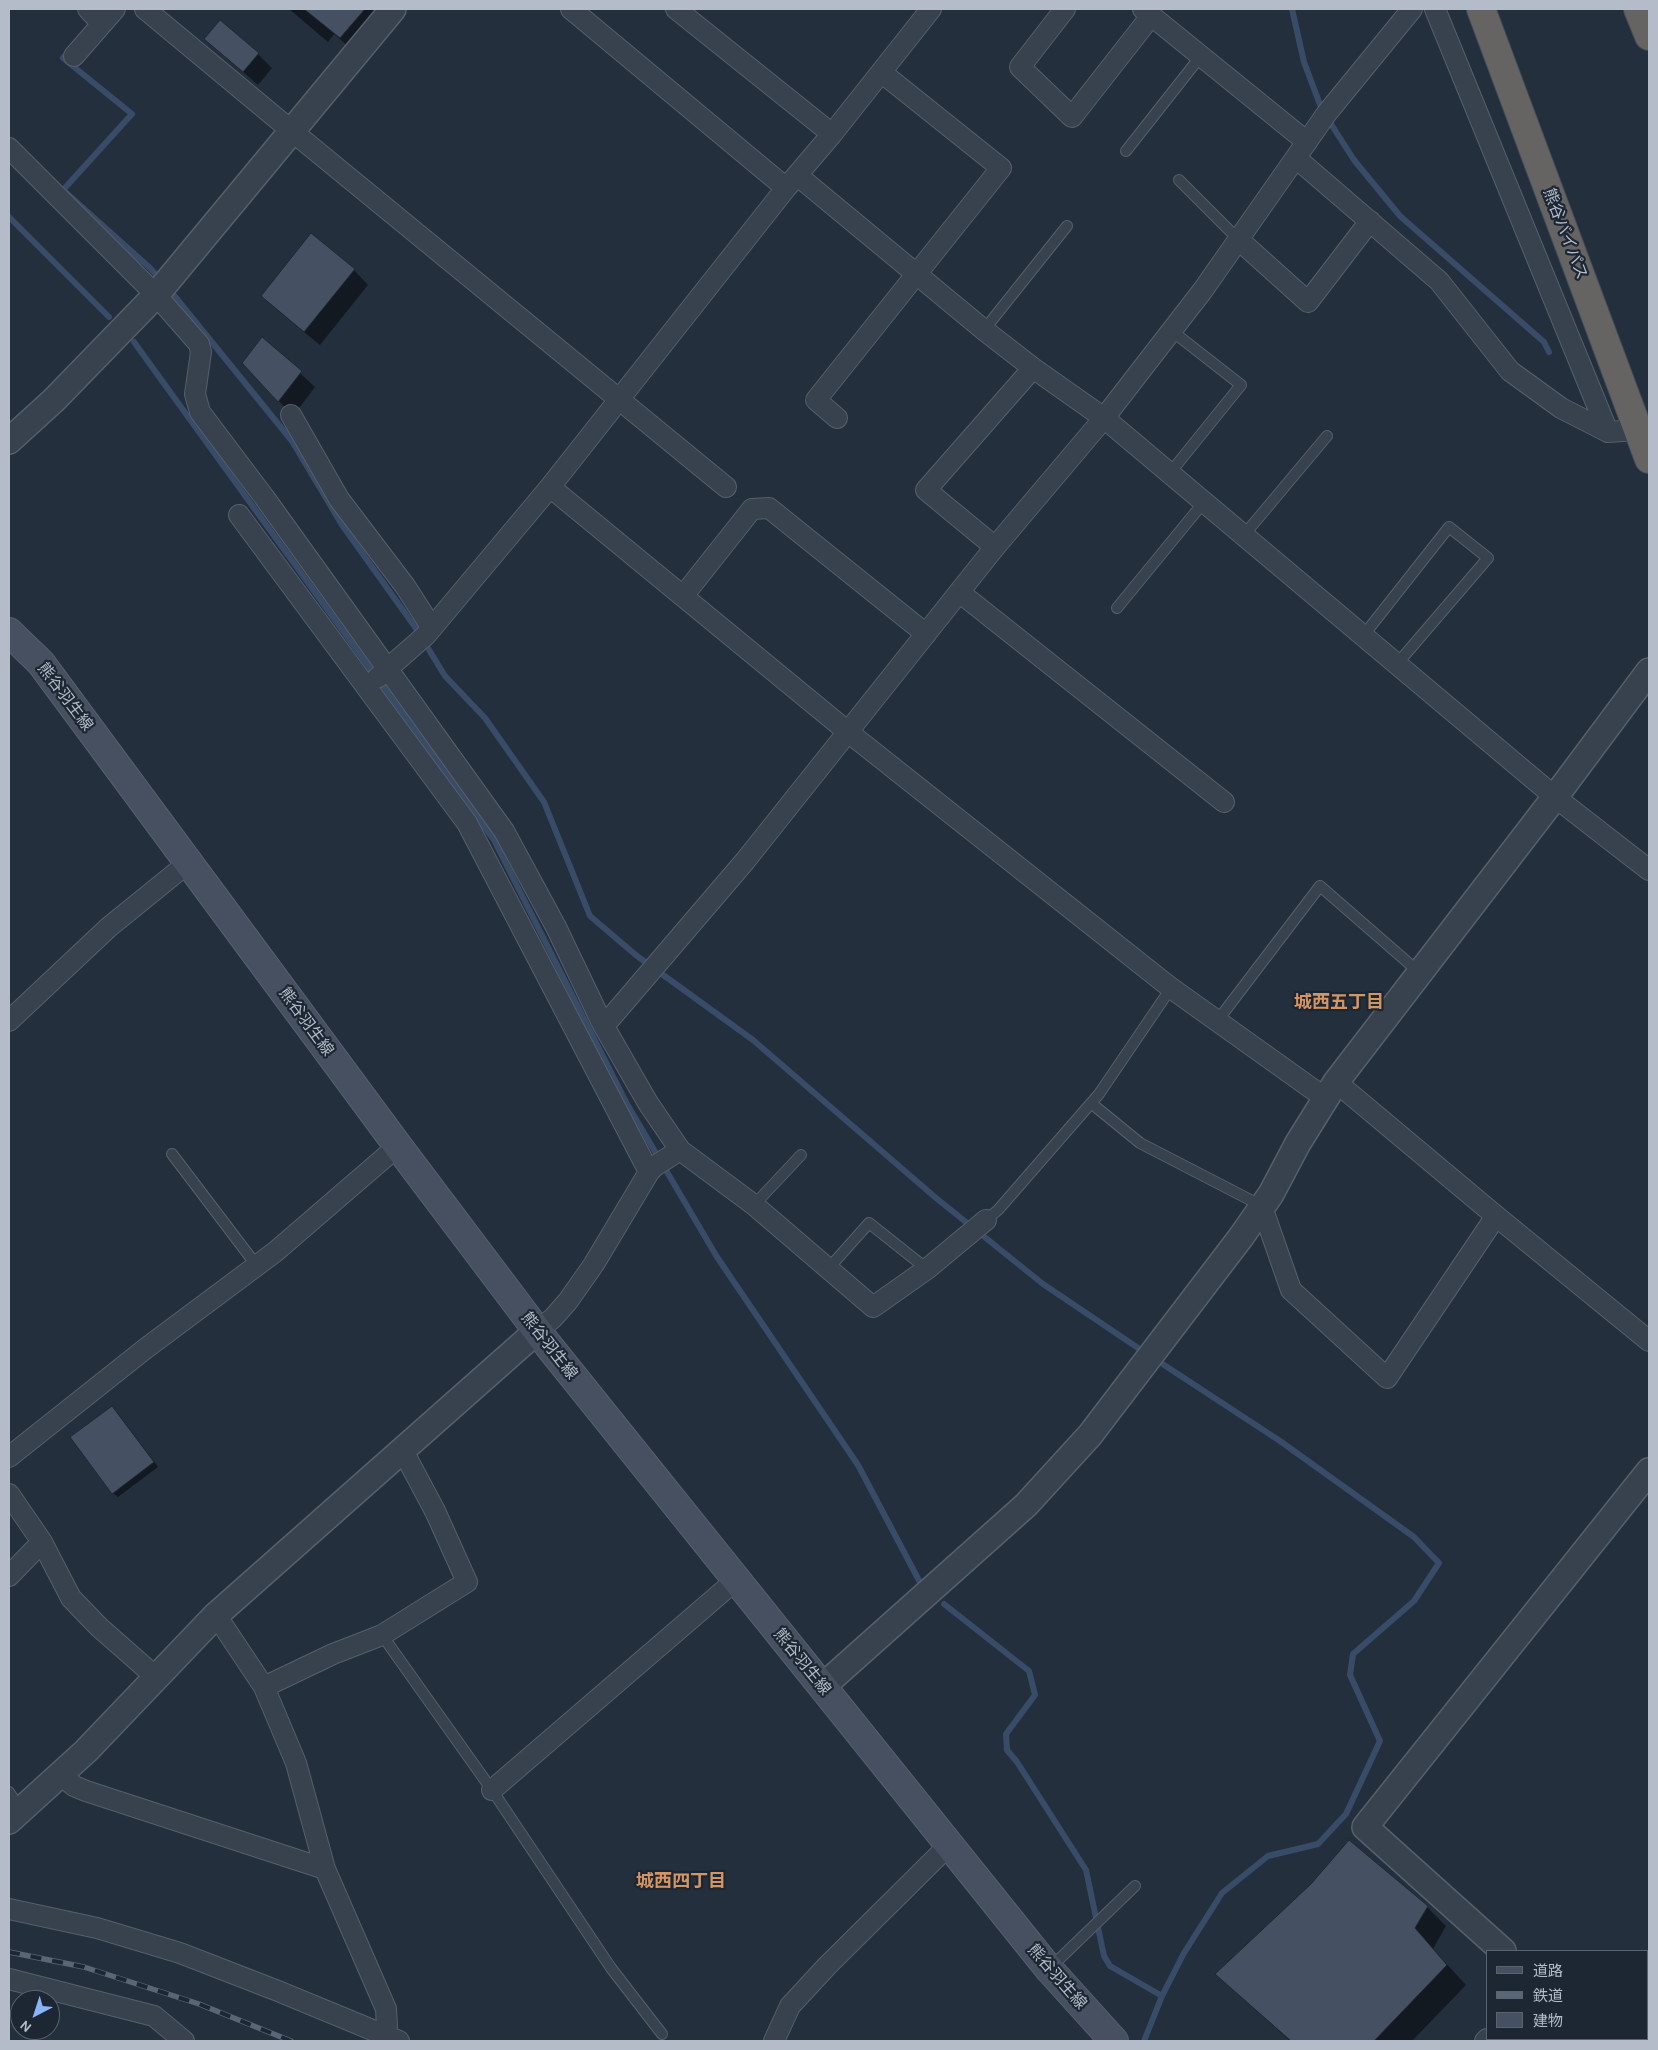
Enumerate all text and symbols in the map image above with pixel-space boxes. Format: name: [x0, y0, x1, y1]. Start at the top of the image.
street label: 熊谷バイパス: [1539, 186, 1591, 282]
street label: 熊谷羽生線: [33, 659, 97, 735]
street label: 熊谷羽生線: [275, 984, 337, 1060]
district label: 城西五丁目: [1294, 992, 1384, 1014]
street label: 熊谷羽生線: [517, 1309, 581, 1383]
street label: 熊谷羽生線: [769, 1625, 835, 1699]
district label: 城西四丁目: [636, 1871, 726, 1893]
street label: 熊谷羽生線: [1024, 1941, 1090, 2013]
legend: [1486, 1950, 1648, 2040]
text: 道路: [1533, 1962, 1563, 1980]
text: 鉄道: [1533, 1987, 1563, 2005]
north arrow: [10, 1990, 60, 2040]
text: 建物: [1533, 2012, 1563, 2030]
text: N: [16, 2016, 35, 2036]

